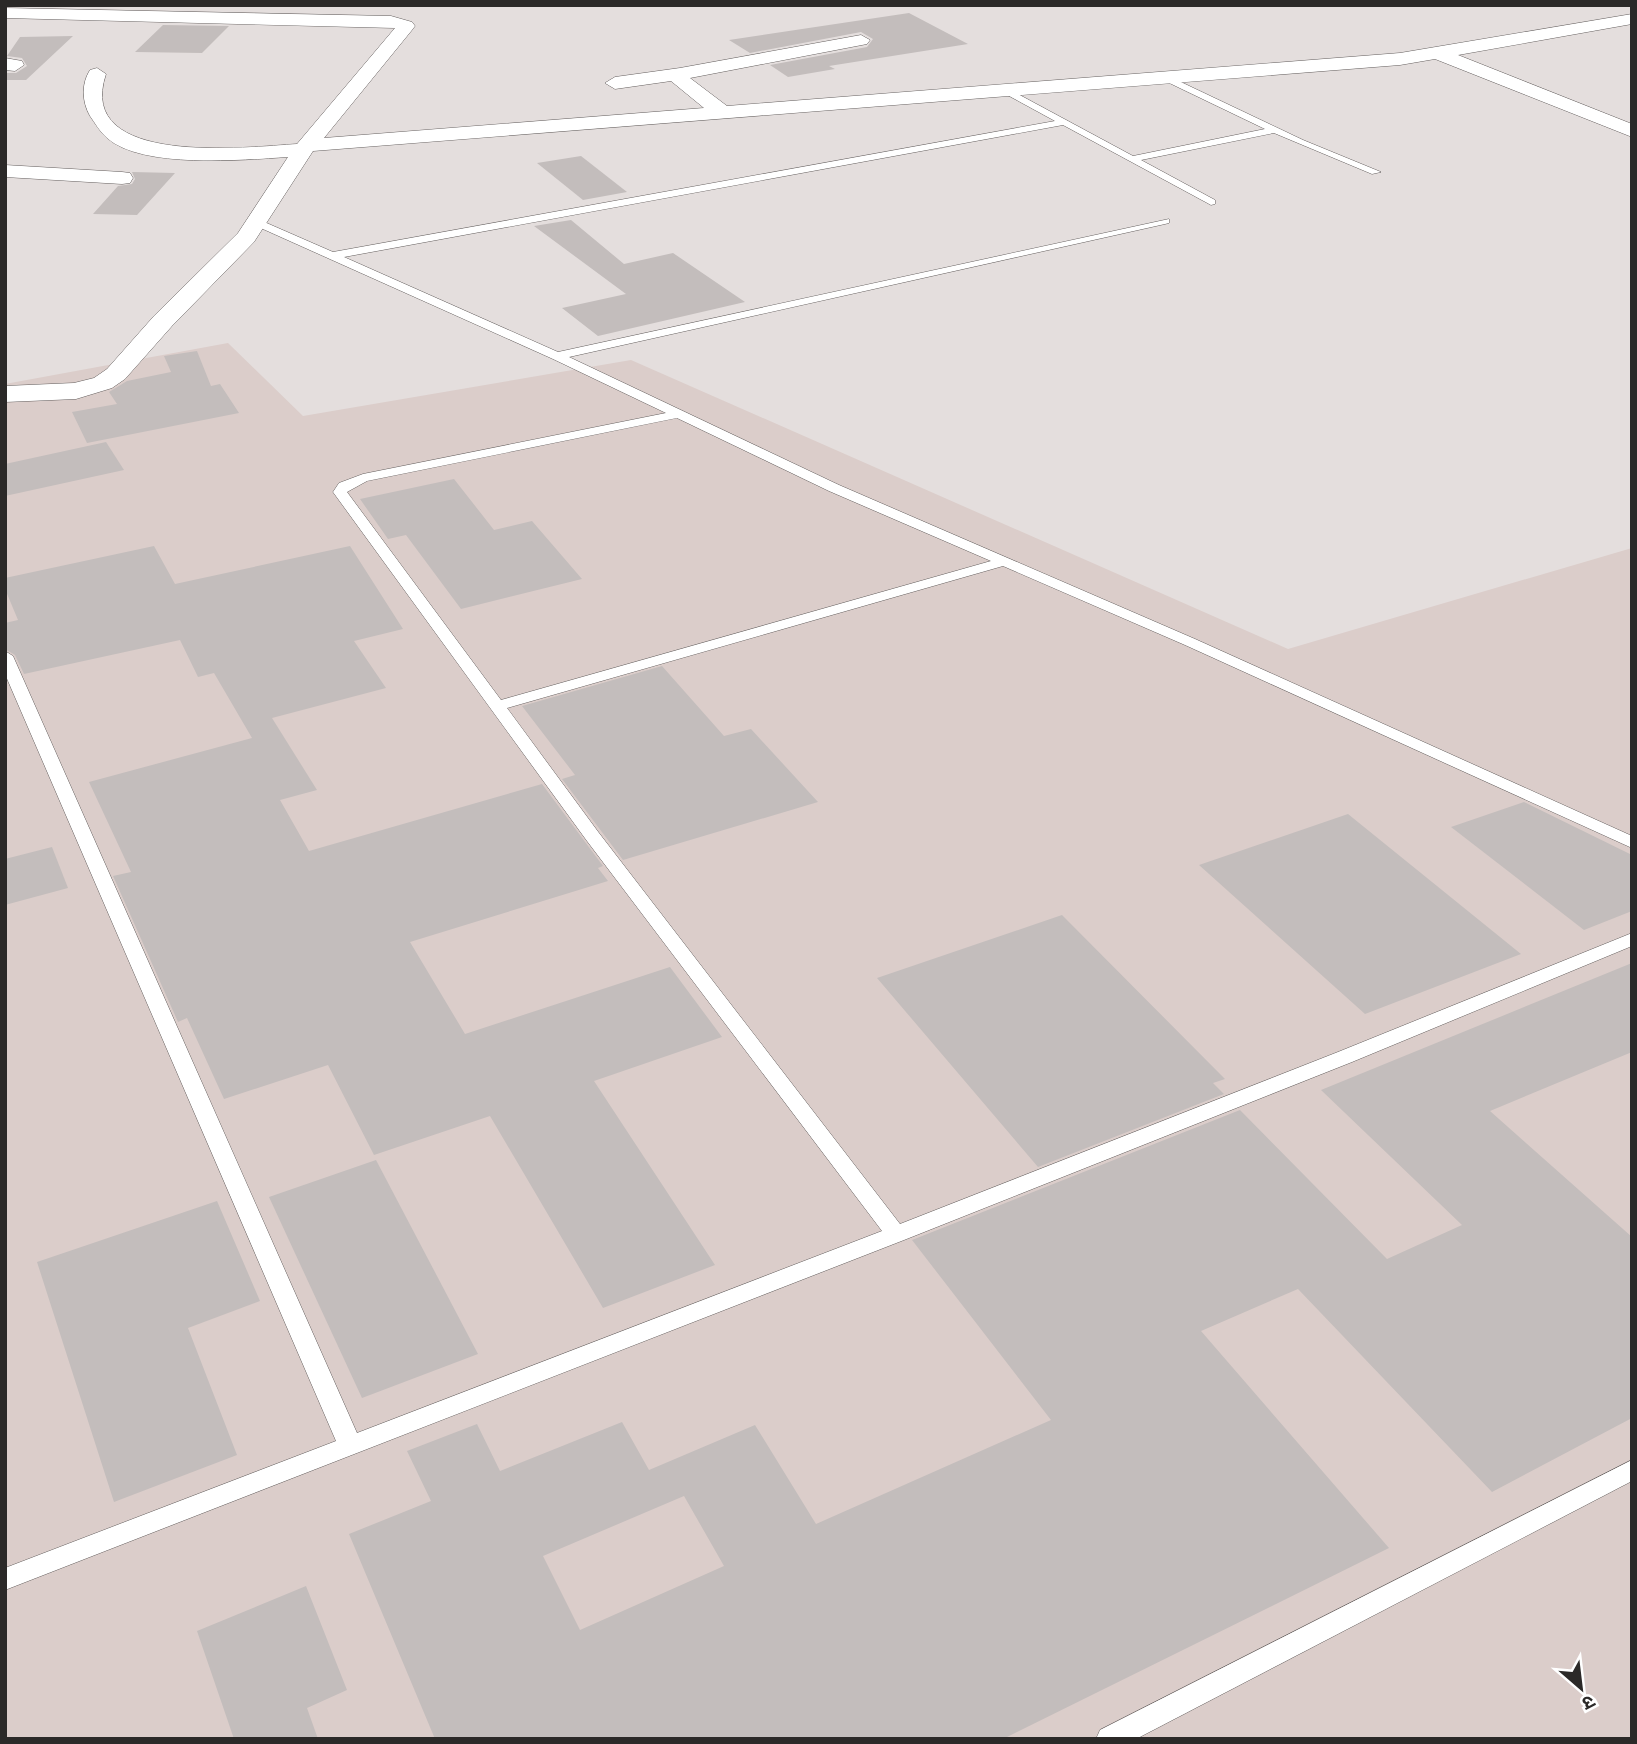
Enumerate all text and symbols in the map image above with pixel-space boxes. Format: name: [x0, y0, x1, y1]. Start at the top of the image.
north arrow: [1546, 1653, 1616, 1723]
text: उ: [1577, 1689, 1600, 1717]

